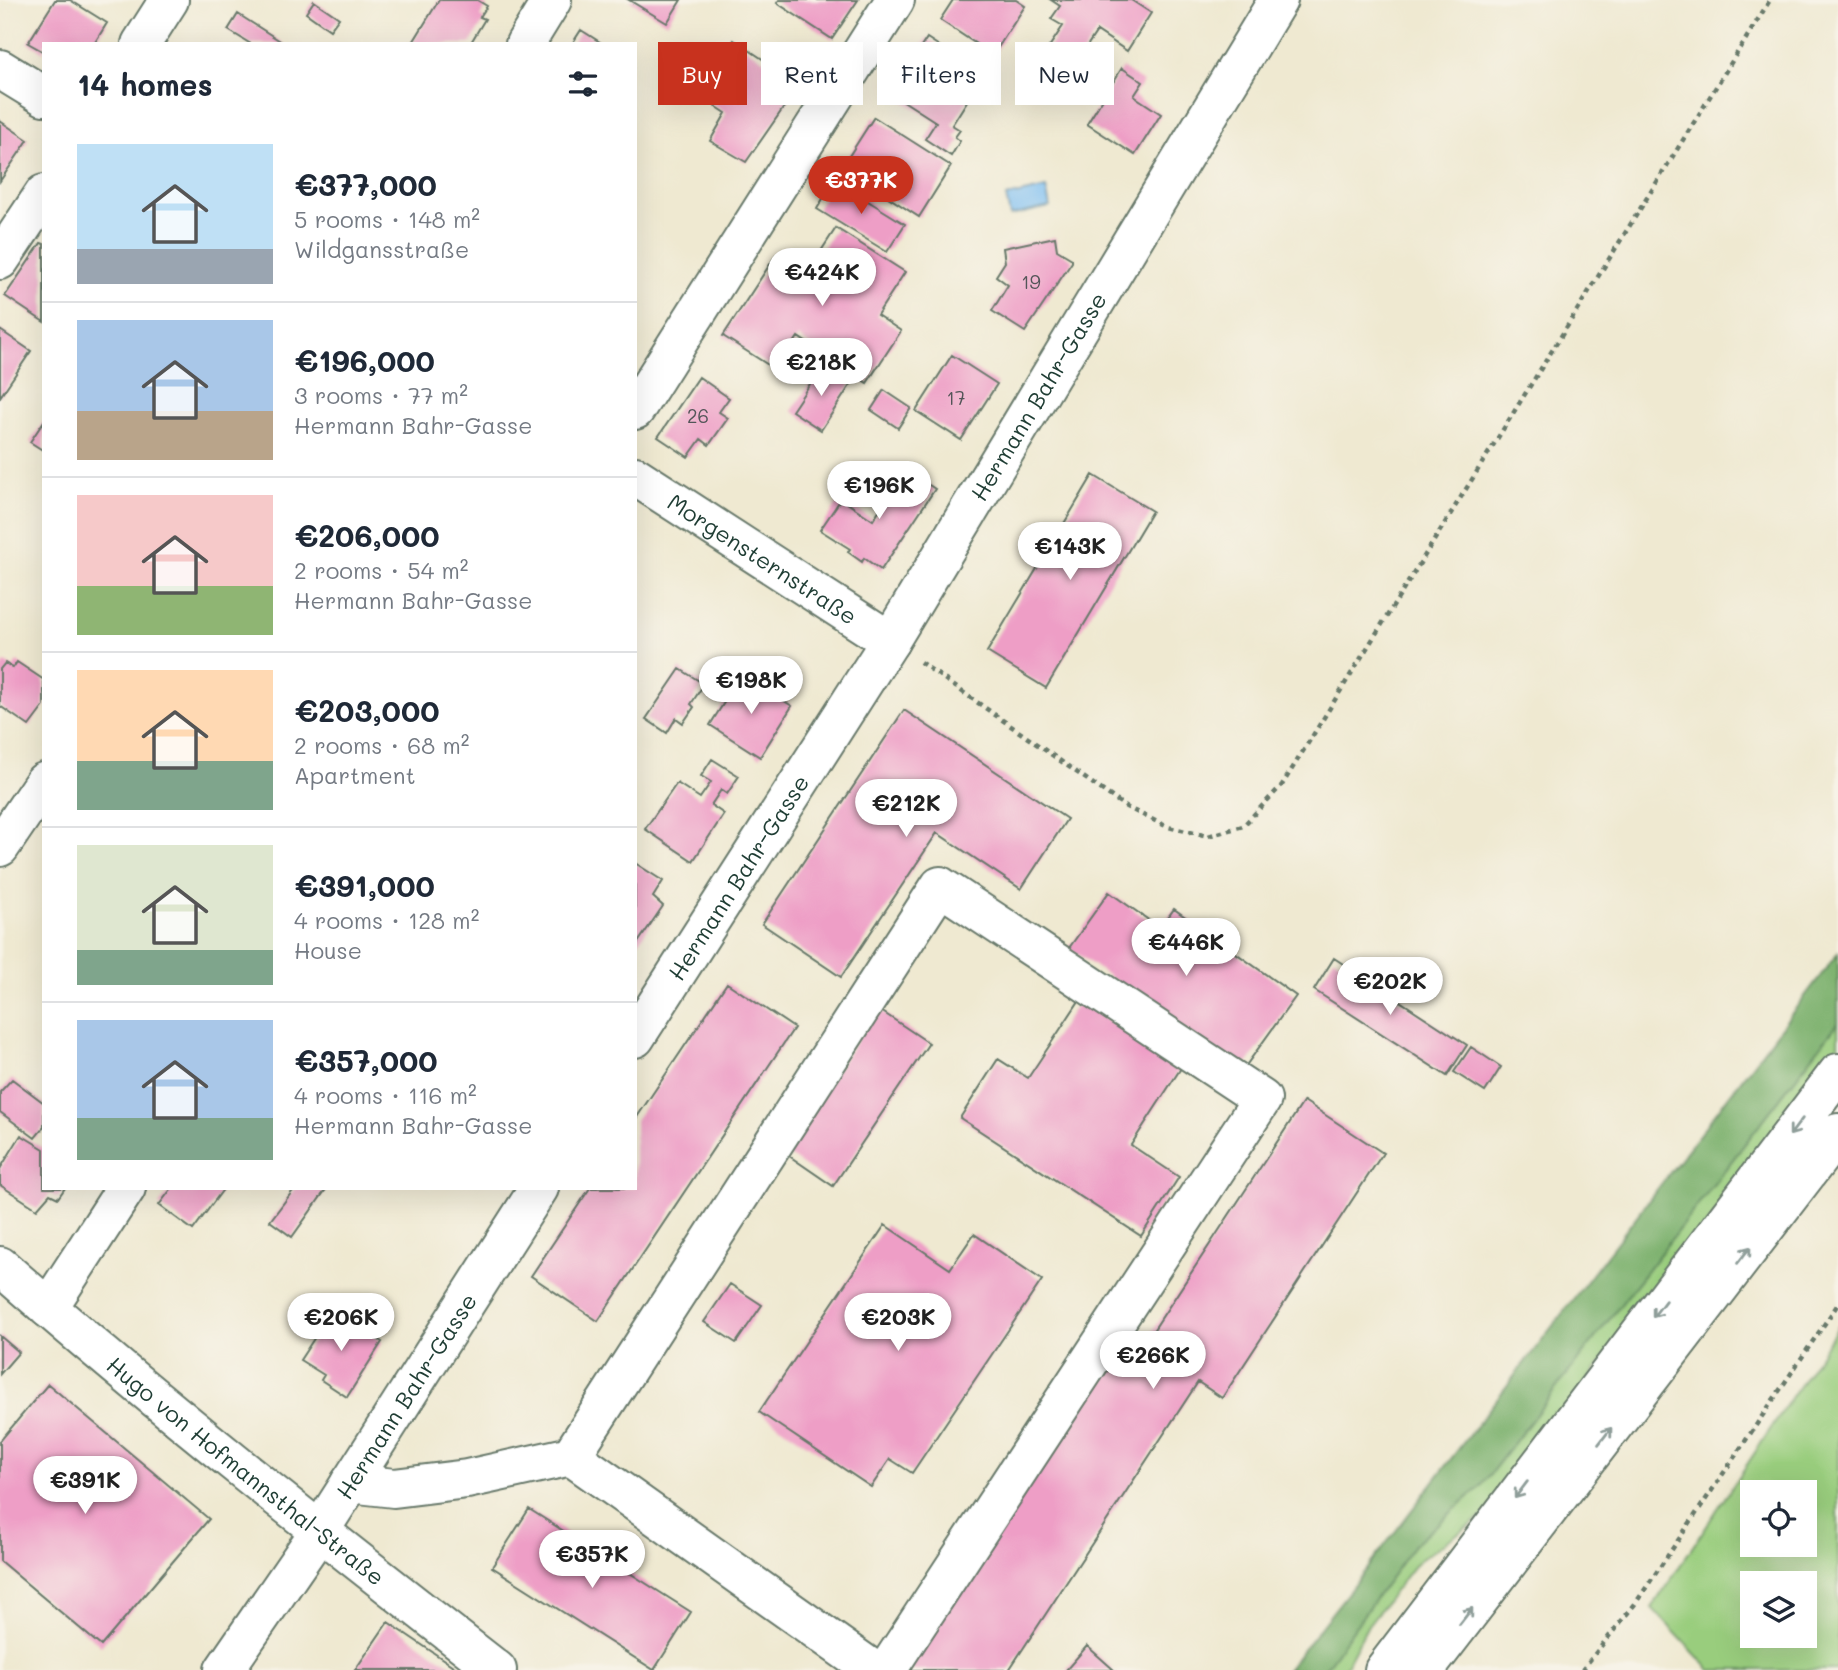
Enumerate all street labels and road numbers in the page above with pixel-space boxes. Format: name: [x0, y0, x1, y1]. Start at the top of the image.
street label: Hermann Bahr-Gasse: [964, 286, 1113, 506]
street label: Morgensternstraße: [662, 486, 863, 631]
street label: Hermann Bahr-Gasse: [661, 769, 815, 986]
street label: Hermann Bahr-Gasse: [329, 1287, 483, 1505]
street label: Hugo von Hofmannsthal-Straße: [101, 1350, 391, 1592]

